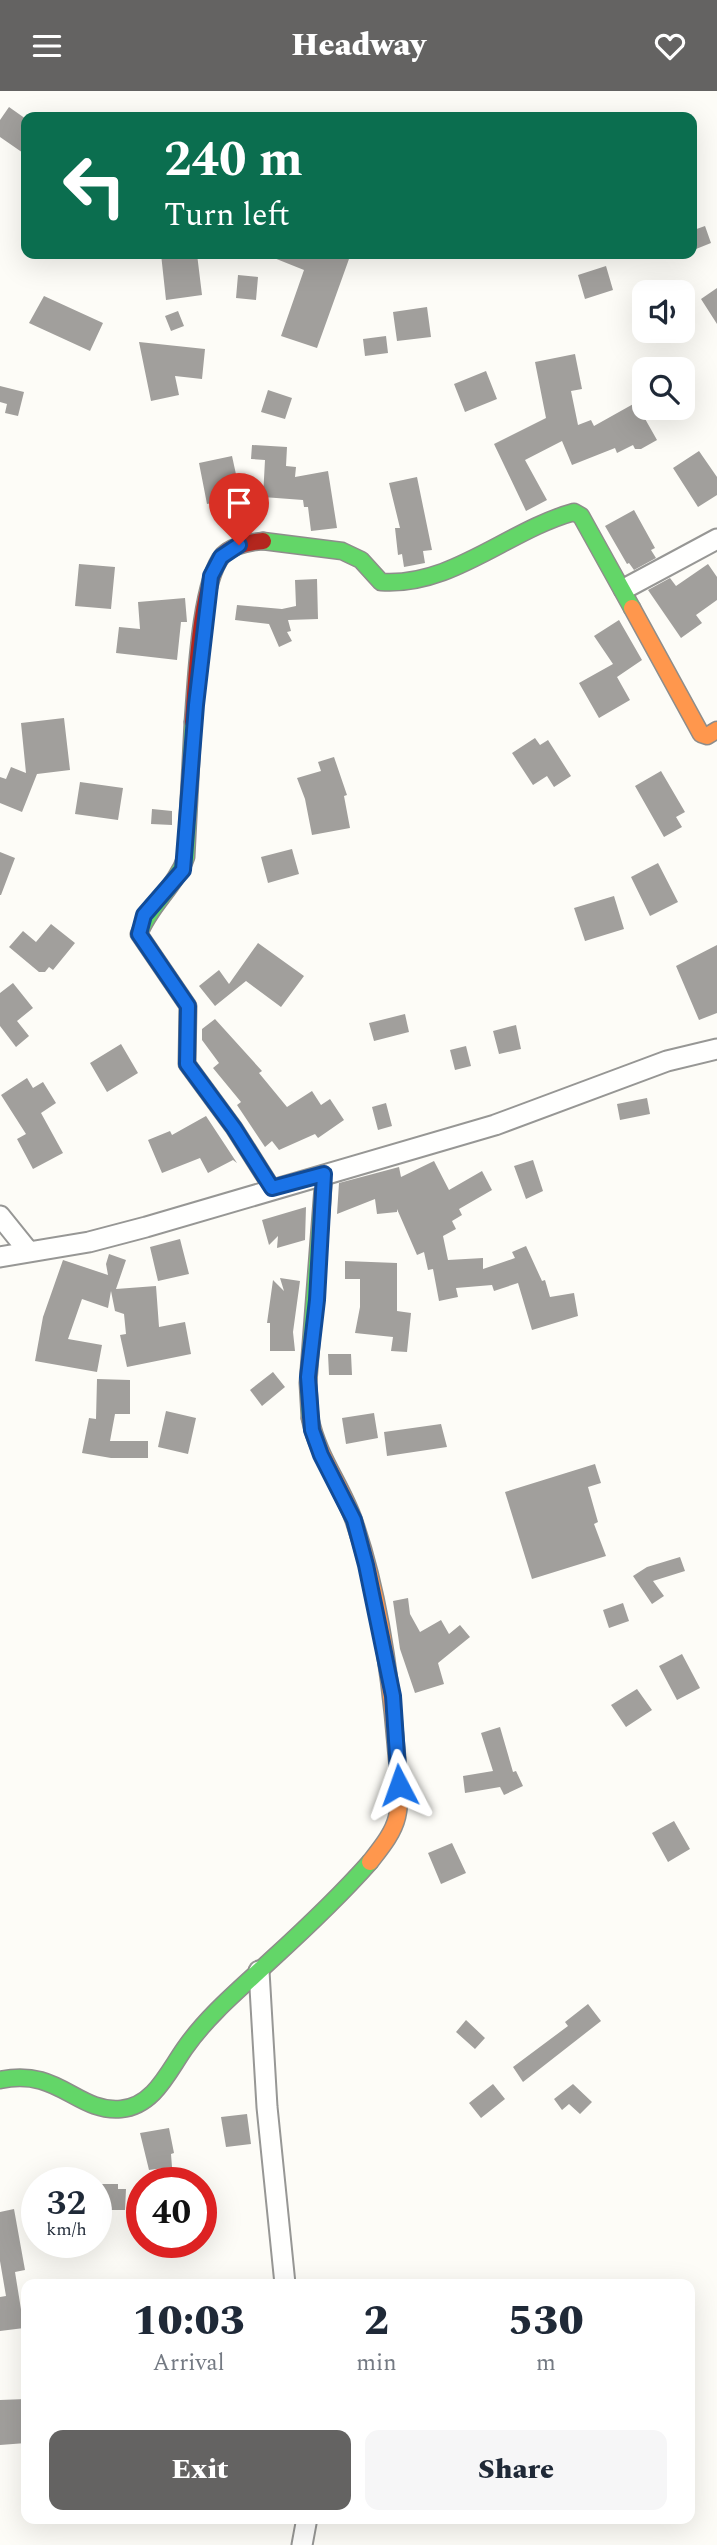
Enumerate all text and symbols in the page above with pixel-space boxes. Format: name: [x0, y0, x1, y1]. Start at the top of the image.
text: Headway: [291, 21, 426, 70]
icon: menu: [28, 27, 66, 65]
icon: heart: [651, 27, 689, 65]
text: 240 m: [164, 123, 303, 198]
icon: left: [49, 140, 140, 231]
text: Turn left: [164, 191, 290, 240]
map controls: [632, 280, 695, 420]
button: sound: [632, 280, 695, 343]
button: search: [632, 357, 695, 420]
pin: [209, 473, 269, 545]
icon: arrive: [220, 484, 258, 522]
position arrow: [362, 1748, 436, 1822]
speed limit sign: 40: [126, 2167, 217, 2258]
text: 32: [47, 2177, 86, 2230]
text: km/h: [46, 2216, 87, 2243]
text: 10:03: [132, 2290, 245, 2353]
text: 2: [364, 2290, 389, 2353]
text: 530: [508, 2290, 584, 2353]
text: Arrival: [153, 2346, 225, 2381]
text: min: [356, 2346, 397, 2381]
text: m: [536, 2346, 556, 2381]
button: Exit: [49, 2430, 351, 2510]
button: Share: [365, 2430, 667, 2510]

